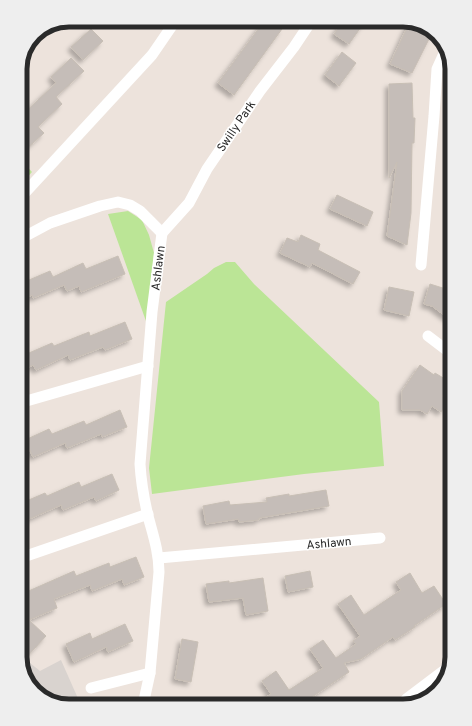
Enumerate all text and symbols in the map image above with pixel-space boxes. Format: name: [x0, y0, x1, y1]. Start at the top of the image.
street label: Swilly Park: [214, 98, 260, 155]
street label: Ashlawn: [148, 245, 170, 292]
street label: Ashlawn: [306, 534, 352, 554]

